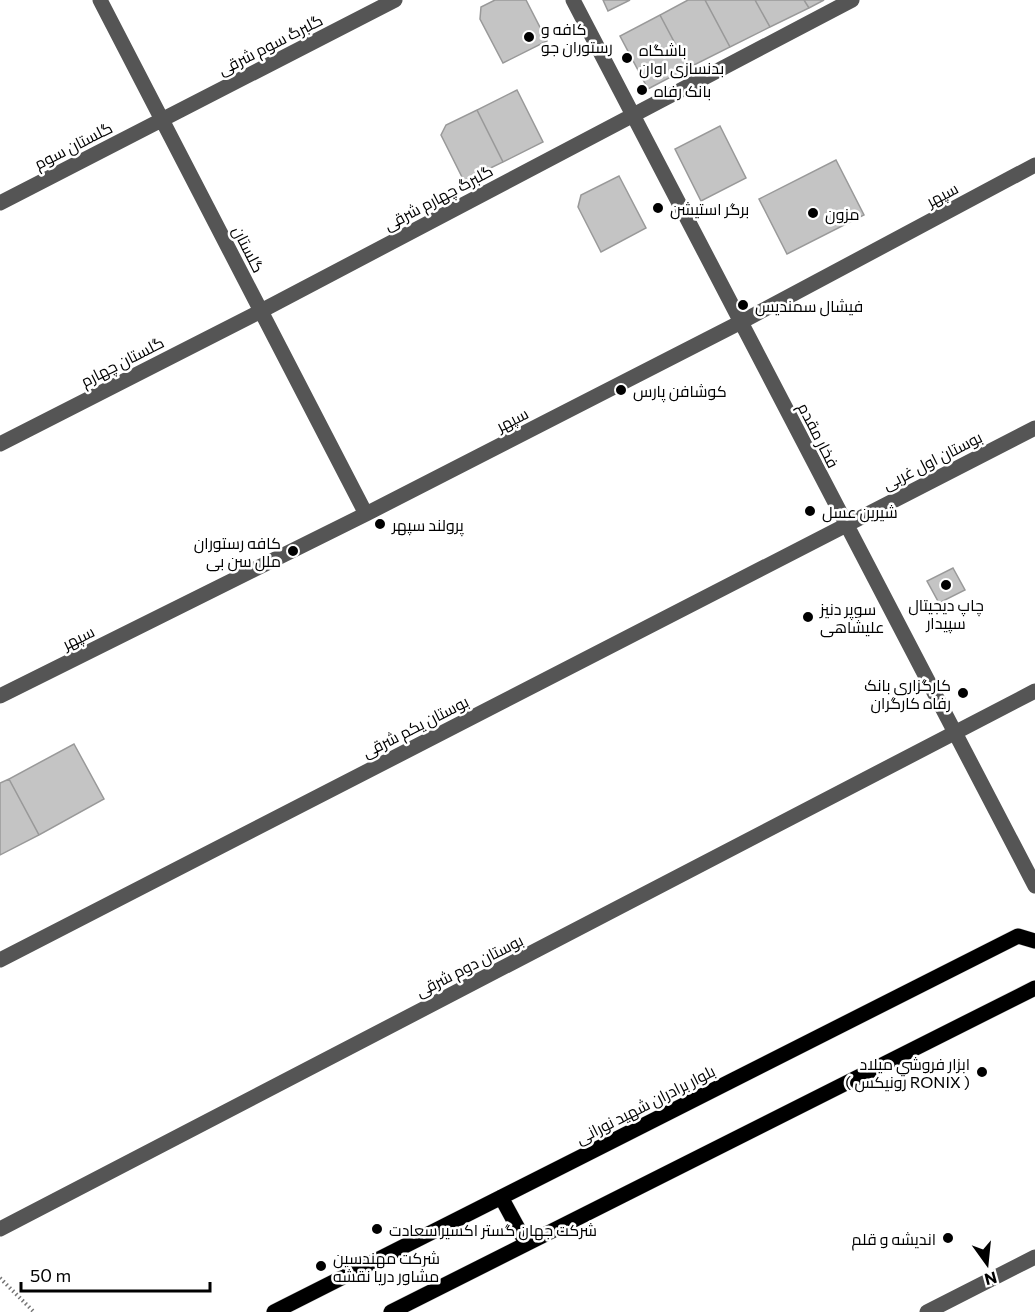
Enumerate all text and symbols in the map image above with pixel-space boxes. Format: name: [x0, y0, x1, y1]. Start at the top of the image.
street label: گلبرگ سوم شرقی: [215, 9, 327, 81]
place label: کافه و رستوران جو: [541, 19, 613, 58]
marker: کافه و رستوران جو: [522, 30, 536, 44]
place label: باشگاه بدنسازی اوان: [639, 40, 724, 79]
marker: باشگاه بدنسازی اوان: [620, 51, 634, 65]
place label: بانک رفاه: [654, 81, 711, 101]
marker: بانک رفاه: [635, 83, 649, 97]
street label: گلستان سوم: [31, 117, 117, 175]
street label: گلبرگ چهارم شرقی: [380, 160, 497, 236]
street label: سپهر: [922, 178, 962, 212]
place label: برگر استیشن: [670, 199, 749, 220]
marker: برگر استیشن: [651, 201, 665, 215]
place label: مزون: [825, 204, 859, 225]
marker: مزون: [806, 206, 820, 220]
street label: گلستان: [228, 223, 269, 276]
place label: فیشال سمندیس: [755, 296, 863, 317]
marker: فیشال سمندیس: [736, 298, 750, 312]
street label: گلستان چهارم: [77, 332, 168, 393]
place label: کوشافن پارس: [633, 381, 727, 403]
marker: کوشافن پارس: [614, 383, 628, 397]
street label: فخار مقدم: [792, 399, 843, 472]
street label: سپهر: [492, 403, 532, 437]
street label: بوستان اول غربی: [879, 427, 986, 495]
place label: شیرین عسل: [822, 502, 898, 523]
marker: شیرین عسل: [803, 504, 817, 518]
place label: پرولند سپهر: [391, 515, 465, 537]
marker: پرولند سپهر: [373, 517, 387, 531]
place label: کافه رستوران ملل سن بی: [194, 533, 281, 572]
marker: کافه رستوران ملل سن بی: [286, 544, 300, 558]
marker: چاپ دیجیتال سپیدار: [939, 578, 953, 592]
place label: چاپ دیجیتال سپیدار: [908, 595, 984, 634]
place label: سوپر دنيز عليشاهى: [819, 599, 884, 638]
marker: سوپر دنيز عليشاهى: [801, 610, 815, 624]
street label: سپهر: [58, 621, 98, 655]
place label: کارگزاری بانک رفاه کارگران: [864, 675, 951, 714]
marker: کارگزاری بانک رفاه کارگران: [956, 686, 970, 700]
street label: بوستان یکم شرقی: [359, 691, 473, 764]
street label: بوستان دوم شرقی: [412, 930, 527, 1003]
place label: ابزار فروشي ميلاد ( رونیکس RONIX ): [845, 1054, 970, 1093]
street label: بلوار برادران شهید نورانی: [572, 1061, 719, 1149]
marker: ابزار فروشي ميلاد ( رونیکس RONIX ): [975, 1065, 989, 1079]
place label: شرکت جهان گستر اکسیر سعادت: [389, 1220, 597, 1241]
marker: شرکت جهان گستر اکسیر سعادت: [370, 1222, 384, 1236]
place label: اندیشه و قلم: [852, 1229, 936, 1251]
marker: اندیشه و قلم: [941, 1231, 955, 1245]
north arrow: [957, 1234, 1017, 1294]
place label: شرکت مهندسین مشاور دریا نقشه: [333, 1248, 440, 1286]
scale bar: [21, 1255, 210, 1293]
marker: شرکت مهندسین مشاور دریا نقشه: [314, 1259, 328, 1273]
text: 50 m: [30, 1264, 71, 1286]
text: N: [983, 1268, 999, 1290]

